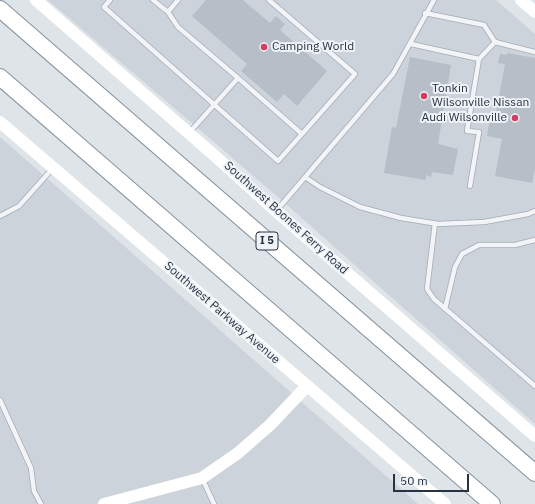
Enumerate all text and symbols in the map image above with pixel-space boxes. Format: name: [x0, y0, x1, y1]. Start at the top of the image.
place label: Camping World: [272, 40, 354, 54]
marker: Camping World: [259, 42, 269, 52]
place label: Tonkin Wilsonville Nissan: [432, 82, 529, 110]
marker: Tonkin Wilsonville Nissan: [419, 91, 429, 101]
place label: Audi Wilsonville: [422, 111, 507, 125]
marker: Audi Wilsonville: [510, 113, 520, 123]
street label: Southwest Boones Ferry Road: [221, 159, 351, 277]
road number: I 5: [256, 232, 278, 250]
street label: Southwest Parkway Avenue: [161, 259, 283, 367]
scale bar: [395, 466, 471, 492]
text: 50 m: [400, 473, 428, 488]

